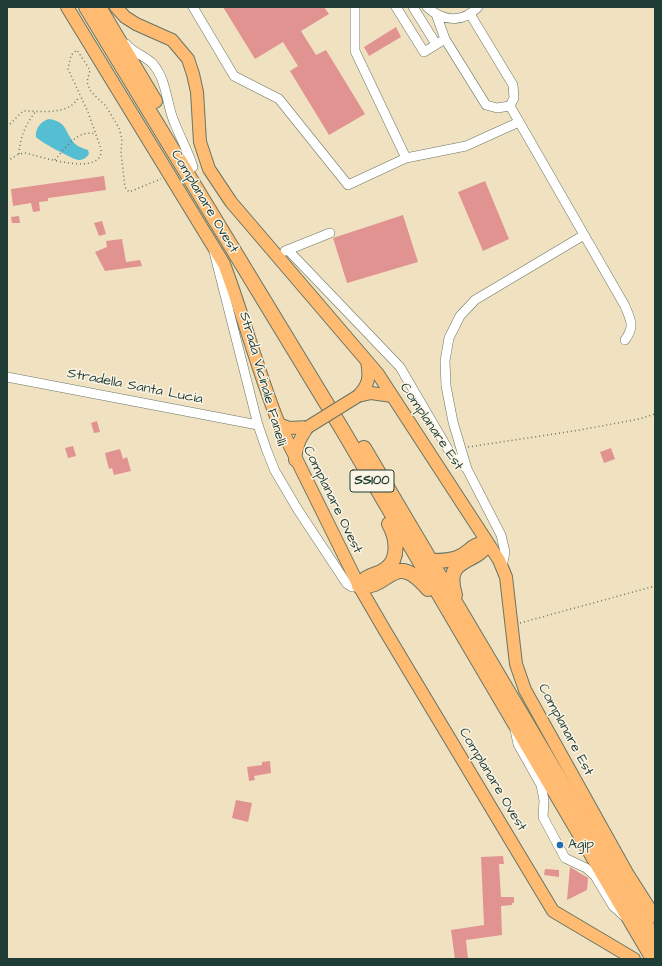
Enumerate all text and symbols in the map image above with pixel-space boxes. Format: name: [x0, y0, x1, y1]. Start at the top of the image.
street label: Complanare Ovest: [166, 147, 242, 257]
street label: Strada Vicinale Fanelli: [235, 310, 289, 448]
street label: Stradella Santa Lucia: [66, 366, 204, 408]
street label: Complanare Est: [396, 380, 466, 474]
street label: Complanare Ovest: [299, 443, 365, 557]
road number: SS100: [350, 470, 394, 492]
street label: Complanare Est: [534, 681, 596, 779]
street label: Complanare Ovest: [454, 725, 530, 835]
place label: Agip: [568, 837, 594, 853]
marker: Agip: [555, 840, 565, 850]

